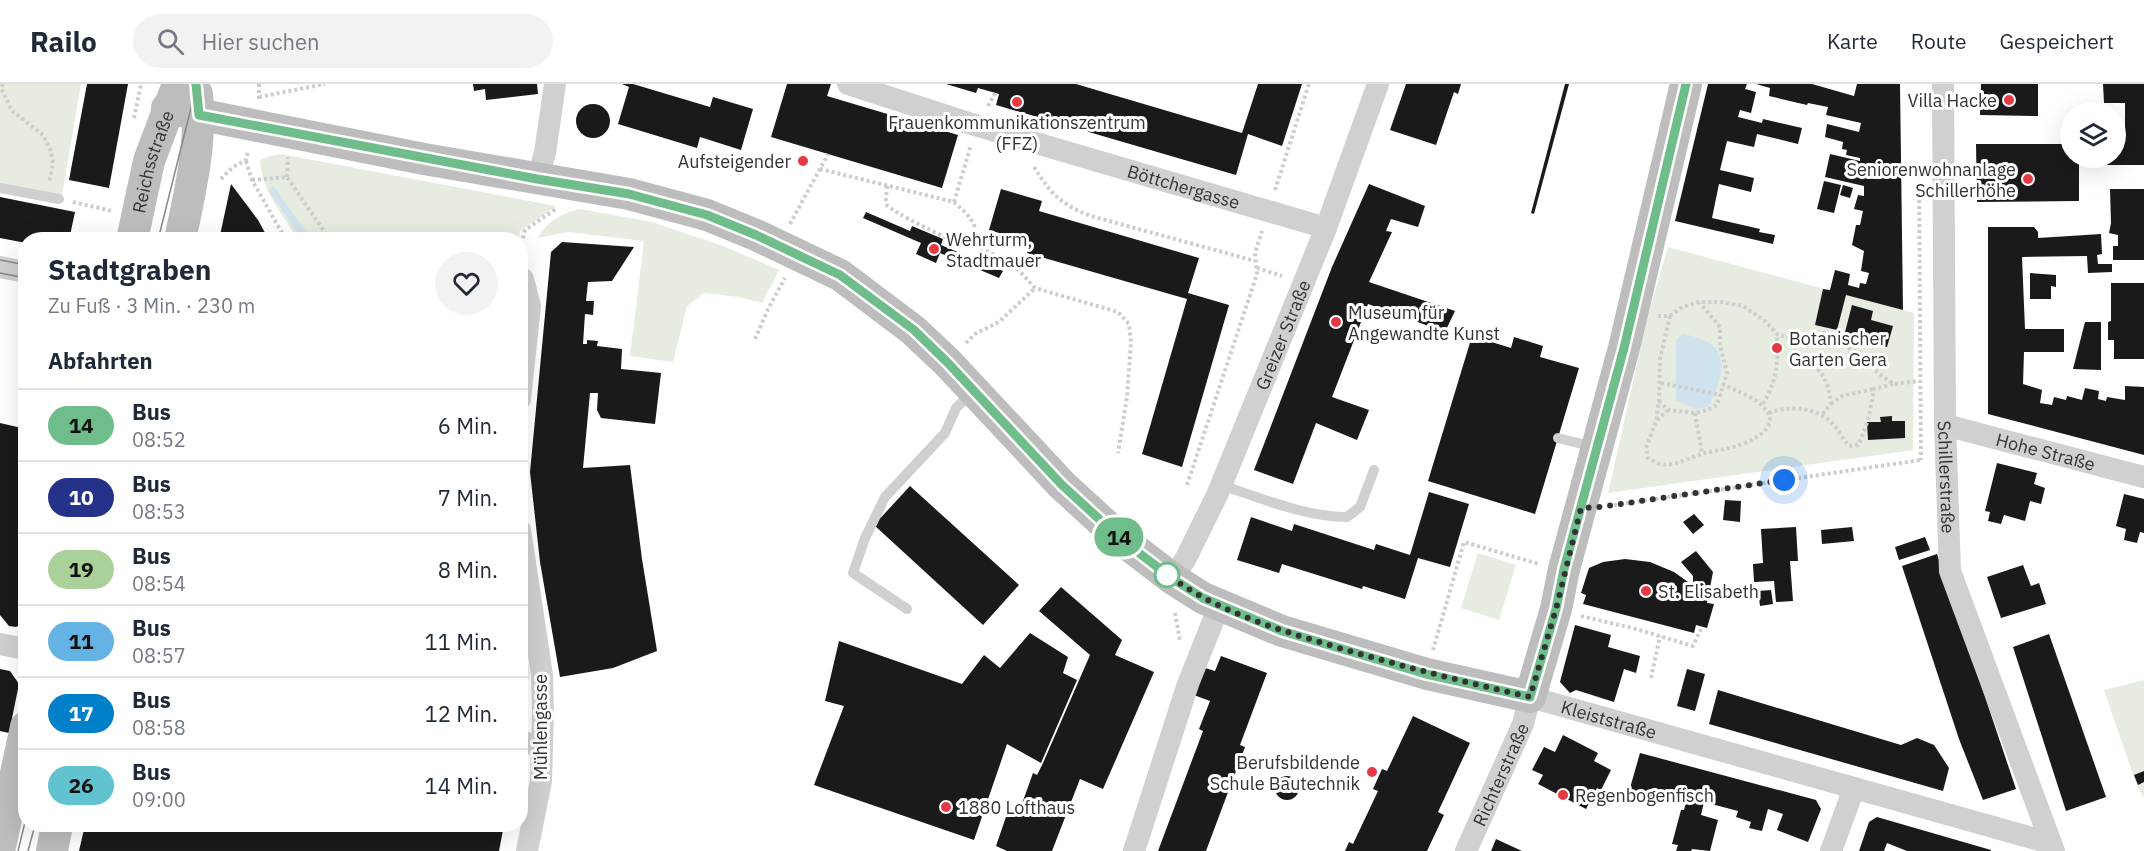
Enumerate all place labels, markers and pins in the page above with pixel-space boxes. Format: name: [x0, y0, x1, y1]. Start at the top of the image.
place label: Villa Hacke: [1908, 89, 1997, 112]
marker: Villa Hacke: [2002, 93, 2016, 107]
marker: Frauenkommunikationszentrum (FFZ): [1010, 95, 1024, 109]
place label: Frauenkommunikationszentrum (FFZ): [888, 111, 1146, 155]
place label: Aufsteigender: [678, 150, 791, 173]
marker: Aufsteigender: [796, 154, 810, 168]
place label: Seniorenwohnanlage Schillerhöhe: [1846, 158, 2016, 202]
marker: Seniorenwohnanlage Schillerhöhe: [2021, 172, 2035, 186]
place label: Wehrturm, Stadtmauer: [946, 228, 1042, 272]
marker: Wehrturm, Stadtmauer: [927, 242, 941, 256]
place label: Museum für Angewandte Kunst: [1348, 301, 1500, 345]
marker: Museum für Angewandte Kunst: [1329, 315, 1343, 329]
place label: Botanischer Garten Gera: [1789, 327, 1887, 371]
marker: Botanischer Garten Gera: [1770, 341, 1784, 355]
unlabelled marker: [1154, 562, 1180, 588]
place label: St. Elisabeth: [1658, 580, 1759, 603]
marker: St. Elisabeth: [1639, 584, 1653, 598]
place label: Berufsbildende Schule Bautechnik: [1210, 751, 1361, 795]
marker: Berufsbildende Schule Bautechnik: [1365, 765, 1379, 779]
place label: Regenbogenfisch: [1575, 784, 1714, 807]
marker: Regenbogenfisch: [1556, 788, 1570, 802]
place label: 1880 Lofthaus: [958, 796, 1075, 819]
marker: 1880 Lofthaus: [939, 800, 953, 814]

